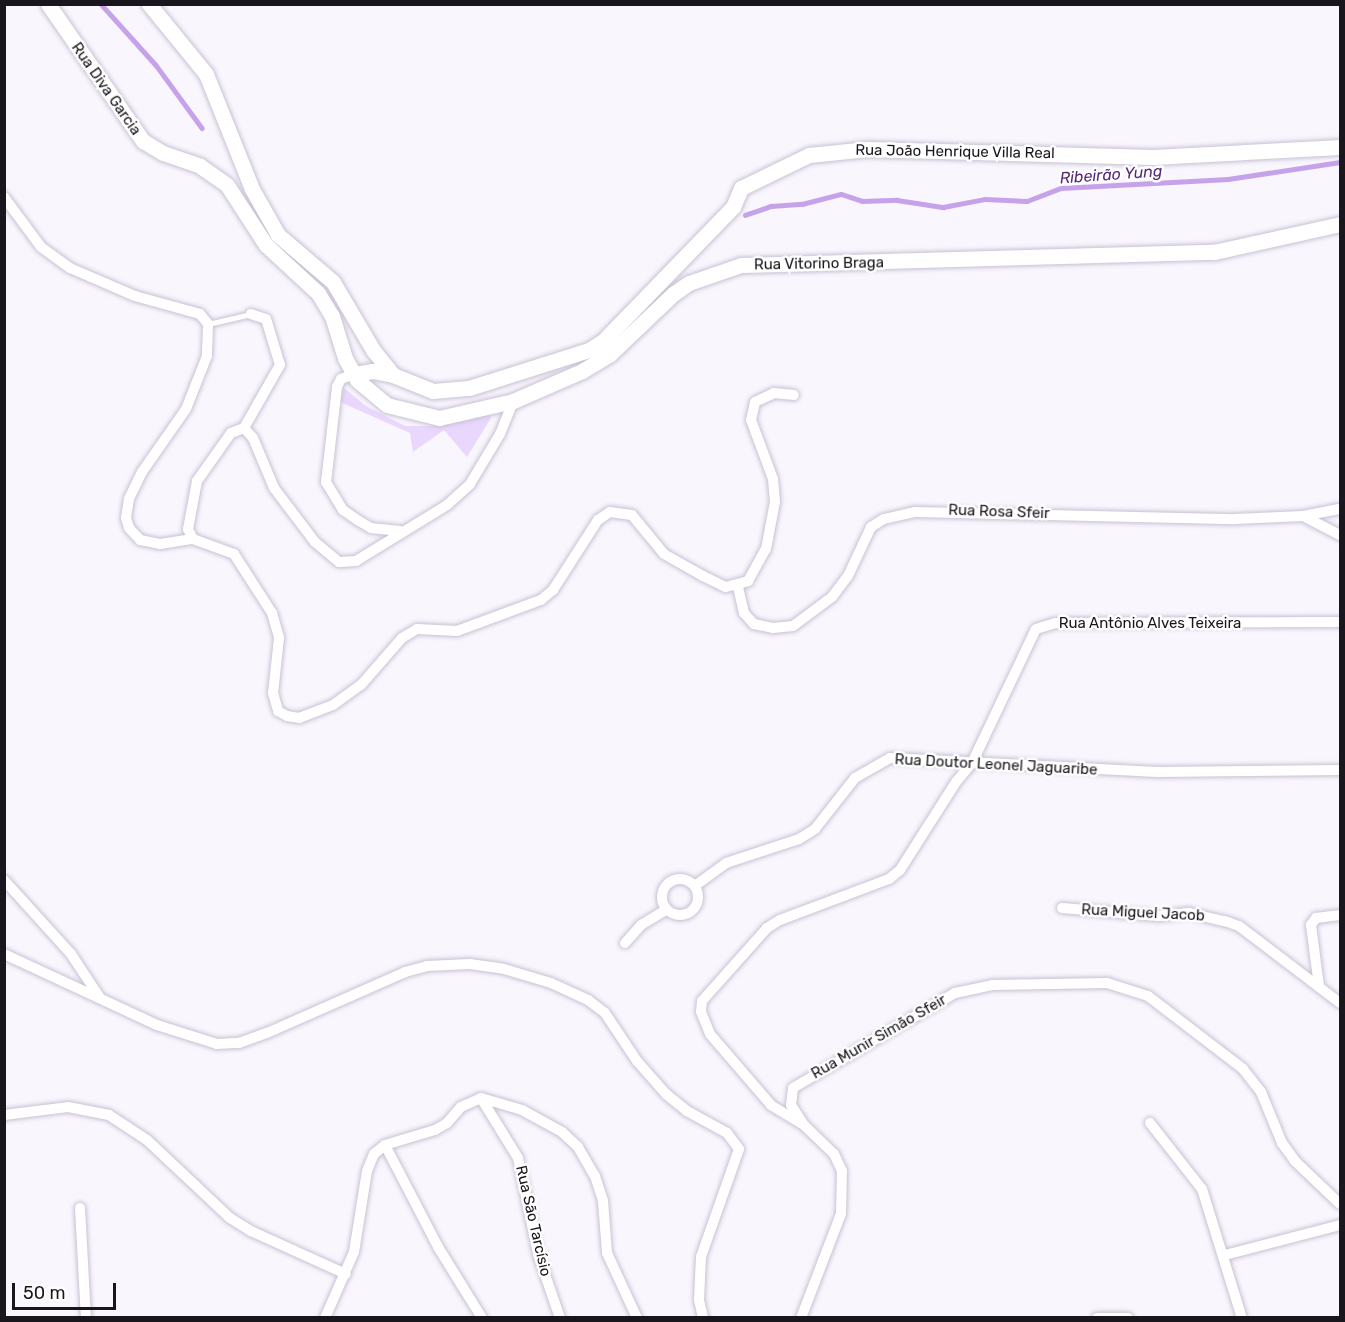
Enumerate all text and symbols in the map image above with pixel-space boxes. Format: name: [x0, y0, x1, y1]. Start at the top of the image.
street label: Rua Diva Garcia: [67, 39, 145, 139]
street label: Rua João Henrique Villa Real: [855, 141, 1055, 163]
water label: Ribeirão Yung: [1059, 162, 1163, 188]
street label: Rua Vitorino Braga: [754, 254, 884, 274]
street label: Rua Rosa Sfeir: [948, 501, 1050, 523]
street label: Rua Antônio Alves Teixeira: [1058, 615, 1242, 633]
street label: Rua Doutor Leonel Jaguaribe: [894, 751, 1098, 779]
street label: Rua Miguel Jacob: [1081, 901, 1205, 925]
street label: Rua Munir Simão Sfeir: [808, 991, 950, 1083]
street label: Rua São Tarcísio: [511, 1164, 555, 1278]
scale bar: [15, 1271, 118, 1309]
text: 50 m: [23, 1282, 66, 1304]

